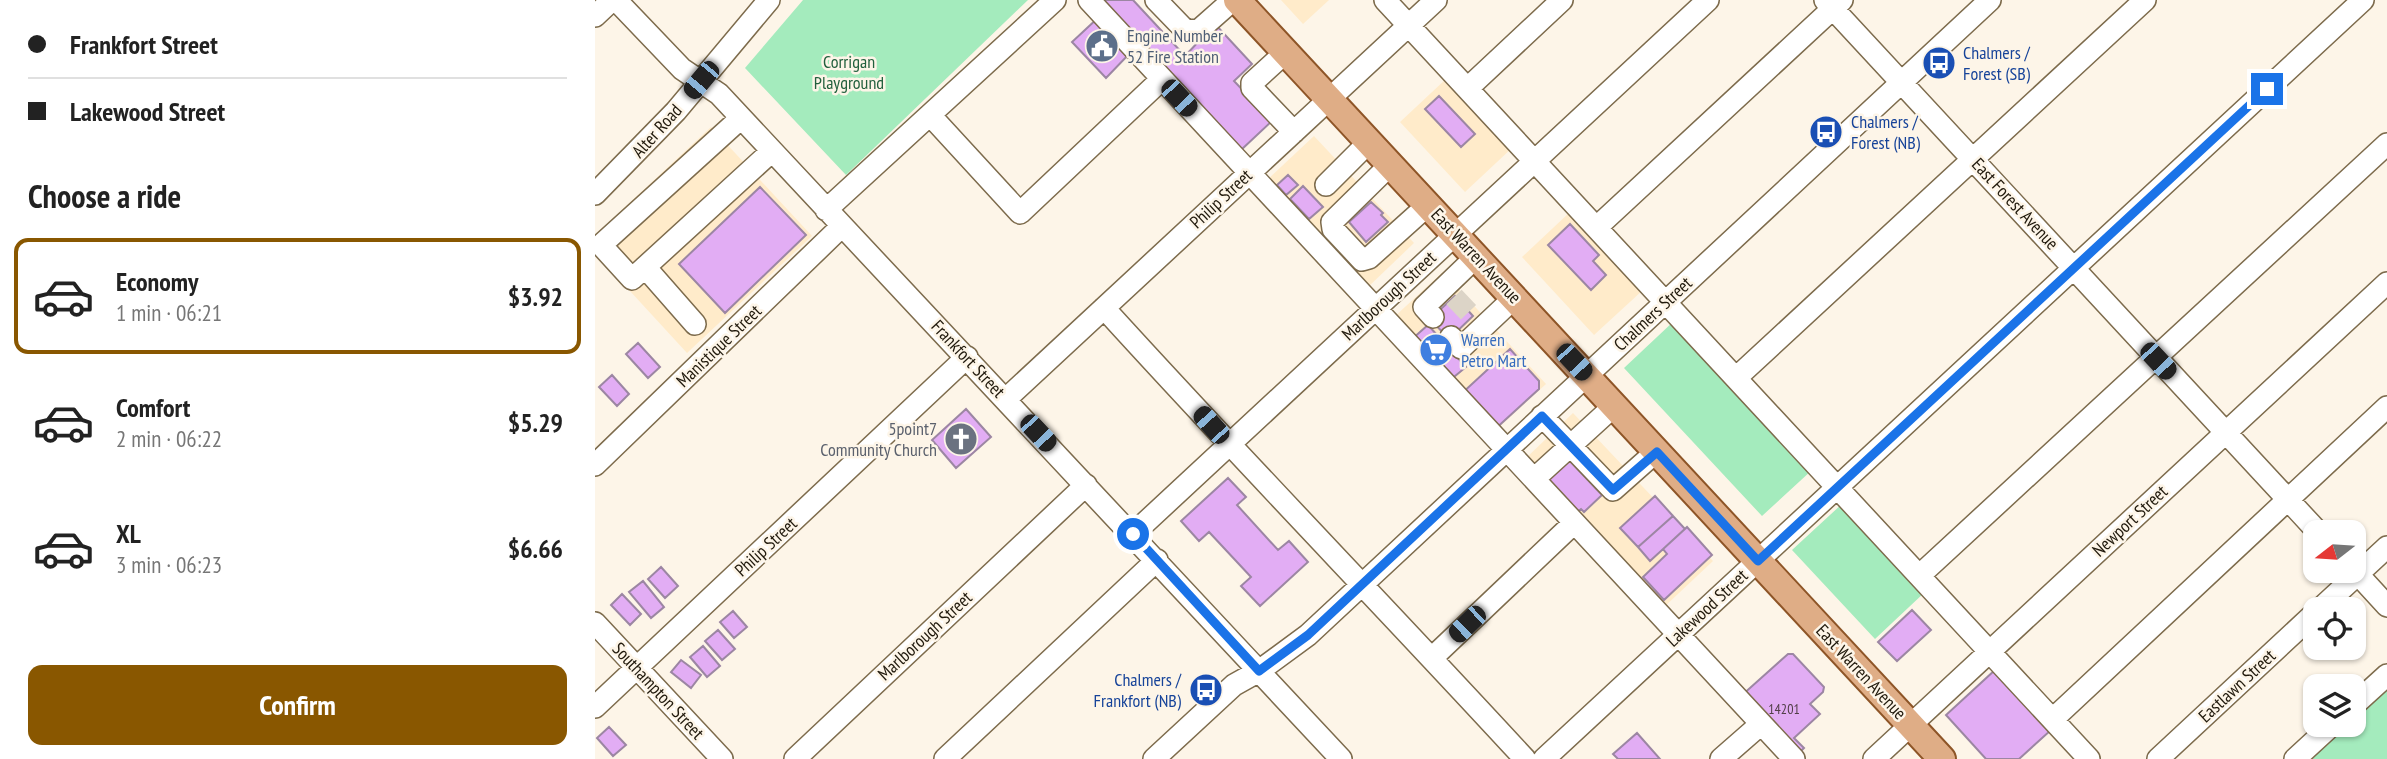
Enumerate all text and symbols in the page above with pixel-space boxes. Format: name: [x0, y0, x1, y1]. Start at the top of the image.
place label: Engine Number 52 Fire Station: [1127, 24, 1223, 68]
public building icon: Engine Number 52 Fire Station: [1083, 27, 1121, 65]
text: Frankfort Street: [70, 28, 218, 61]
place label: Chalmers / Forest (SB): [1963, 41, 2031, 85]
bus stop icon: Chalmers / Forest (SB): [1920, 44, 1958, 82]
park label: Corrigan Playground: [814, 50, 884, 94]
car: [680, 57, 723, 103]
route end: [2251, 73, 2283, 105]
car: [1157, 75, 1202, 121]
text: Lakewood Street: [70, 95, 225, 128]
street label: Alter Road: [627, 99, 687, 162]
place label: Chalmers / Forest (NB): [1851, 110, 1921, 154]
bus stop icon: Chalmers / Forest (NB): [1807, 113, 1845, 151]
street label: East Forest Avenue: [1967, 153, 2064, 254]
street label: Philip Street: [1185, 164, 1257, 233]
text: Choose a ride: [28, 175, 181, 217]
street label: East Warren Avenue: [1426, 203, 1526, 308]
street label: Marlborough Street: [1337, 246, 1441, 345]
icon: car: [32, 265, 95, 328]
text: Economy: [116, 265, 198, 298]
street label: Chalmers Street: [1609, 272, 1697, 356]
text: $3.92: [508, 280, 563, 313]
text: 1 min · 06:21: [116, 298, 222, 327]
street label: Manistique Street: [671, 299, 766, 392]
street label: Frankfort Street: [926, 315, 1010, 402]
place label: Warren Petro Mart: [1461, 328, 1527, 372]
supermarket icon: Warren Petro Mart: [1417, 331, 1455, 369]
car: [2136, 338, 2181, 384]
car: [1552, 339, 1597, 385]
icon: car: [32, 391, 95, 454]
text: Comfort: [116, 391, 190, 424]
car: [1190, 402, 1233, 448]
text: $5.29: [508, 406, 563, 439]
car: [1016, 410, 1061, 456]
place label: 5point7 Community Church: [820, 417, 937, 461]
church icon: 5point7 Community Church: [942, 420, 980, 458]
text: 2 min · 06:22: [116, 424, 222, 453]
street label: Newport Street: [2087, 480, 2172, 561]
street label: Philip Street: [730, 512, 802, 581]
icon: car: [32, 517, 95, 580]
text: XL: [116, 517, 141, 550]
route start: [1117, 518, 1149, 550]
north arrow: [2303, 520, 2366, 583]
map controls: [2303, 520, 2366, 737]
text: $6.66: [508, 532, 563, 565]
text: 3 min · 06:23: [116, 550, 222, 579]
street label: Lakewood Street: [1661, 564, 1752, 651]
street label: Marlborough Street: [873, 586, 977, 685]
button: locate: [2303, 597, 2366, 660]
car: [1445, 602, 1490, 646]
street label: East Warren Avenue: [1811, 619, 1911, 724]
street label: Southampton Street: [608, 637, 709, 744]
street label: Eastlawn Street: [2193, 644, 2280, 727]
button: Confirm: [28, 665, 567, 745]
place label: Chalmers / Frankfort (NB): [1094, 668, 1182, 712]
bus stop icon: Chalmers / Frankfort (NB): [1187, 671, 1225, 709]
button: layers: [2303, 674, 2366, 737]
house number: 14201: [1768, 700, 1800, 718]

